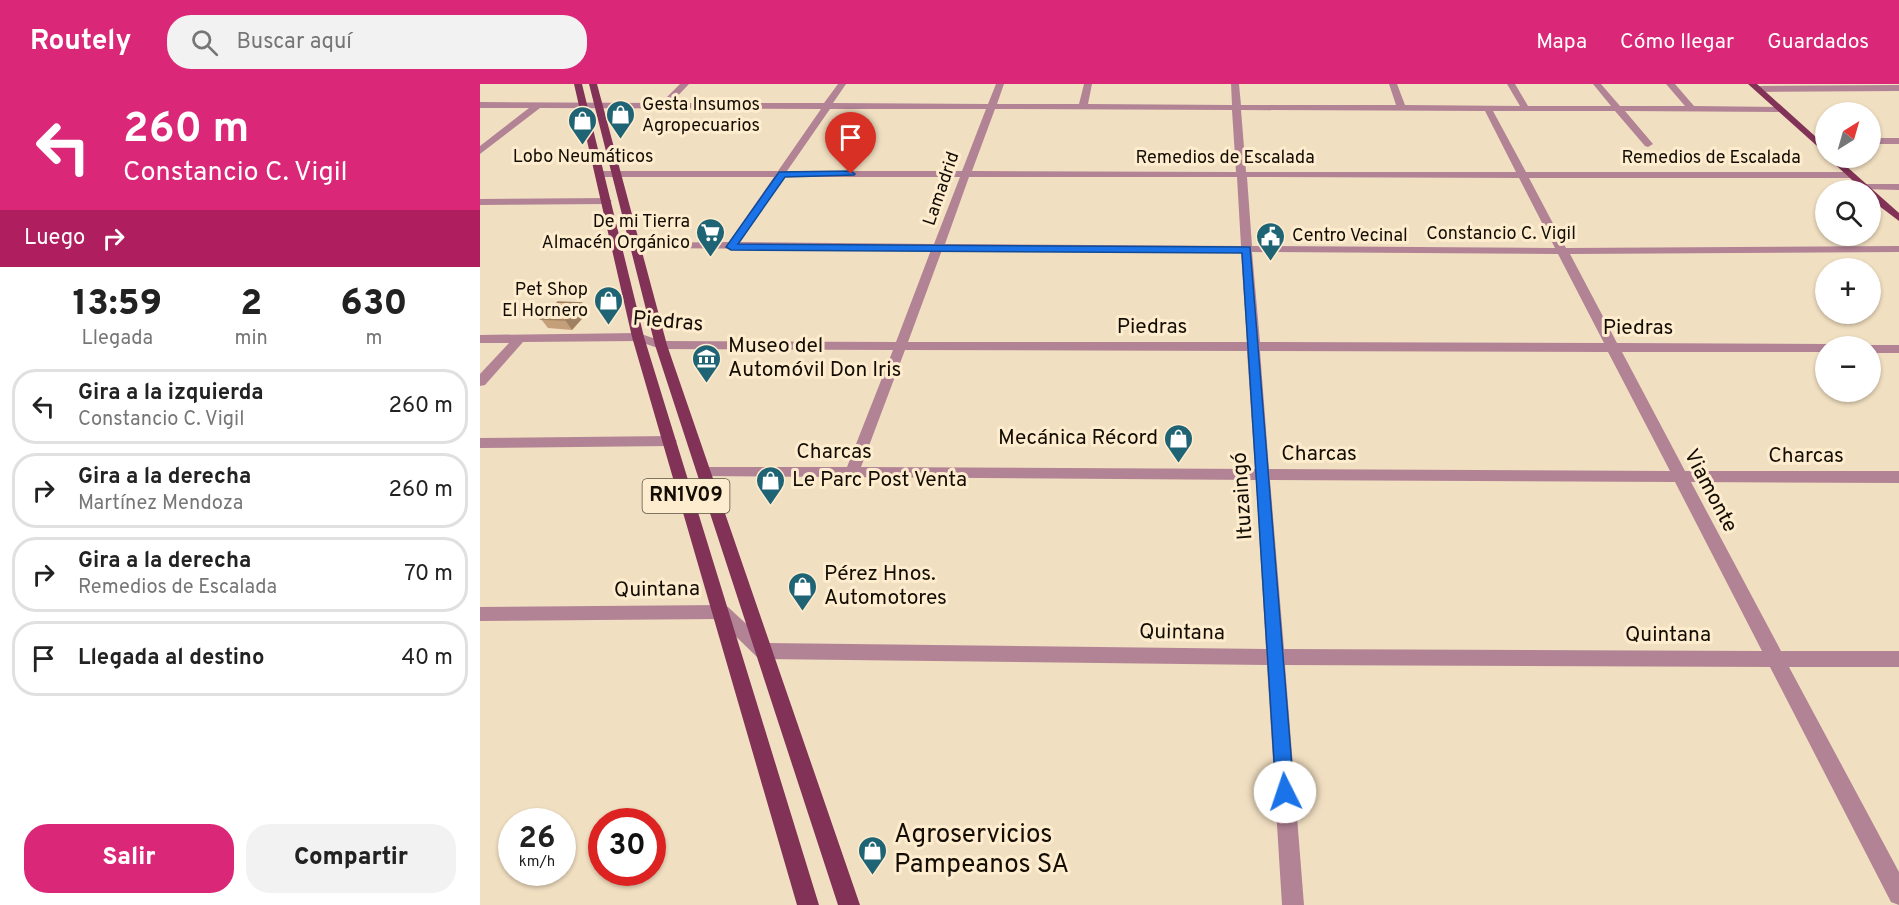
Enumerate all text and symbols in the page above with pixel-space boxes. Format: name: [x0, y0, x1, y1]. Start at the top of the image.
search box: [167, 15, 587, 69]
text: Routely: [30, 24, 131, 60]
icon: search: [188, 26, 221, 59]
text: Buscar aquí: [236, 29, 352, 56]
text: Mapa: [1536, 29, 1587, 56]
text: Cómo llegar: [1620, 29, 1734, 56]
text: Guardados: [1767, 29, 1869, 56]
place label: Gesta Insumos Agropecuarios: [642, 94, 760, 138]
shop icon: Gesta Insumos Agropecuarios: [605, 99, 637, 141]
north arrow: [1815, 102, 1881, 168]
map controls: [1815, 102, 1881, 402]
text: 260 m: [123, 104, 249, 157]
shop icon: Lobo Neumáticos: [567, 104, 599, 146]
icon: left: [24, 108, 102, 186]
pin: [825, 112, 876, 174]
icon: arrive: [834, 121, 867, 154]
place label: Lobo Neumáticos: [513, 146, 653, 169]
street label: Remedios de Escalada: [1135, 147, 1315, 170]
street label: Remedios de Escalada: [1621, 147, 1801, 170]
street label: Lamadrid: [919, 149, 965, 229]
text: Constancio C. Vigil: [123, 156, 348, 190]
button: search: [1815, 180, 1881, 246]
place label: De mi Tierra Almacén Orgánico: [542, 211, 690, 255]
supermarket icon: De mi Tierra Almacén Orgánico: [695, 216, 727, 258]
public building icon: Centro Vecinal: [1255, 220, 1287, 262]
icon: right: [97, 222, 130, 255]
street label: Constancio C. Vigil: [1426, 223, 1576, 246]
text: Luego: [24, 225, 85, 252]
place label: Centro Vecinal: [1292, 225, 1408, 248]
button: +: [1815, 258, 1881, 324]
place label: Pet Shop El Hornero: [502, 279, 588, 323]
text: 13:59: [72, 282, 162, 328]
text: 2: [240, 282, 262, 328]
text: 630: [340, 282, 407, 328]
shop icon: Pet Shop El Hornero: [593, 284, 625, 326]
street label: Piedras: [632, 305, 704, 339]
street label: Piedras: [1117, 314, 1187, 341]
street label: Piedras: [1603, 315, 1673, 342]
text: Llegada: [82, 326, 153, 352]
text: min: [235, 326, 268, 352]
text: m: [365, 326, 382, 352]
place label: Museo del Automóvil Don Iris: [728, 333, 901, 384]
button: −: [1815, 336, 1881, 402]
museum icon: Museo del Automóvil Don Iris: [691, 342, 723, 384]
text: Gira a la izquierda: [78, 380, 264, 407]
icon: left: [27, 390, 60, 423]
text: 260 m: [388, 393, 453, 420]
text: Constancio C. Vigil: [78, 407, 244, 433]
shop icon: Mecánica Récord: [1163, 422, 1195, 464]
place label: Mecánica Récord: [998, 425, 1158, 452]
street label: Charcas: [796, 439, 872, 466]
street label: Charcas: [1281, 441, 1357, 468]
street label: Charcas: [1768, 443, 1844, 470]
street label: Viamonte: [1677, 445, 1743, 537]
street label: Ituzaingó: [1226, 451, 1260, 541]
text: Gira a la derecha: [78, 464, 251, 491]
shop icon: Le Parc Post Venta: [755, 464, 787, 506]
place label: Le Parc Post Venta: [792, 467, 967, 494]
icon: right: [27, 474, 60, 507]
text: 260 m: [388, 477, 453, 504]
road number: RN1V09: [642, 479, 730, 513]
text: Martínez Mendoza: [78, 491, 243, 517]
text: Gira a la derecha: [78, 548, 251, 575]
icon: right: [27, 558, 60, 591]
text: 70 m: [404, 561, 453, 588]
place label: Pérez Hnos. Automotores: [824, 561, 947, 612]
shop icon: Pérez Hnos. Automotores: [787, 570, 819, 612]
text: Remedios de Escalada: [78, 575, 277, 601]
street label: Quintana: [614, 576, 700, 604]
street label: Quintana: [1139, 619, 1225, 647]
street label: Quintana: [1625, 622, 1711, 649]
icon: arrive: [27, 642, 60, 675]
text: Llegada al destino: [78, 645, 264, 672]
text: 40 m: [401, 645, 453, 672]
position arrow: [1253, 760, 1317, 824]
speed limit sign: 30: [588, 808, 666, 886]
place label: Agroservicios Pampeanos SA: [894, 819, 1069, 882]
text: 26: [519, 821, 555, 858]
button: Salir: [24, 824, 234, 893]
button: Compartir: [246, 824, 456, 893]
shop icon: Agroservicios Pampeanos SA: [857, 834, 889, 876]
text: km/h: [519, 853, 555, 872]

